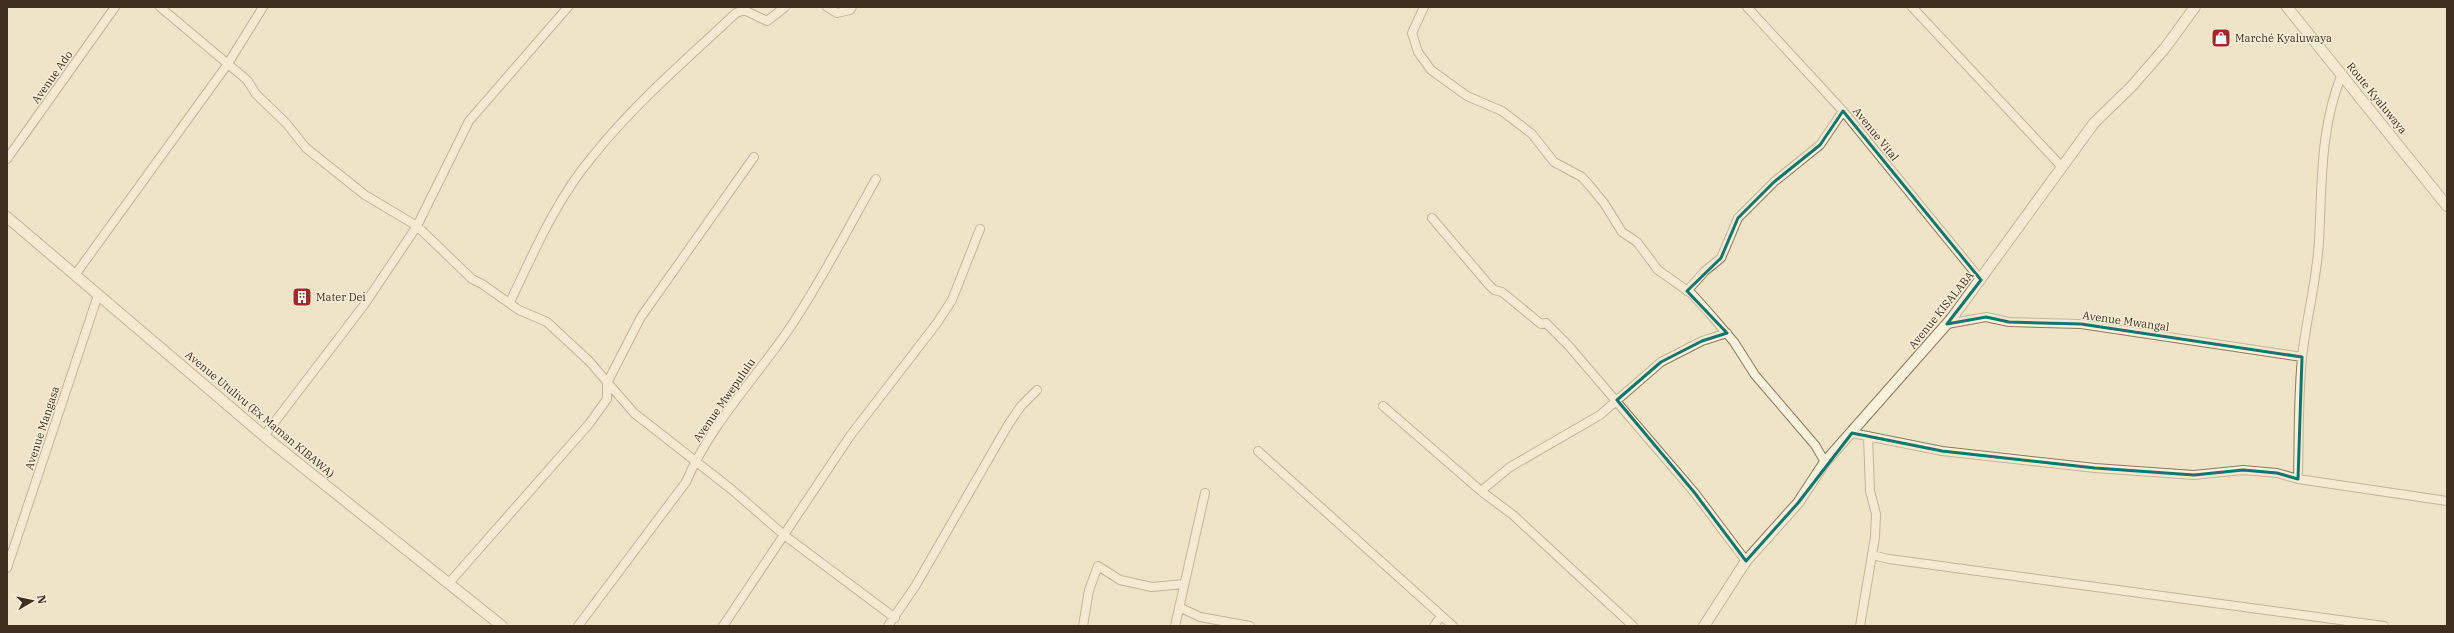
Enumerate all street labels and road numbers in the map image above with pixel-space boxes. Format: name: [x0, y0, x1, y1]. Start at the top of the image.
street label: Avenue Ado: [29, 48, 75, 106]
street label: Route Kyaluwaya: [2344, 59, 2410, 137]
street label: Avenue Vital: [1850, 104, 1902, 164]
street label: Avenue KISALABA: [1905, 268, 1977, 352]
street label: Avenue Mwangal: [2082, 308, 2170, 334]
street label: Avenue Utulivu (Ex Maman KIBAWA): [183, 347, 337, 481]
street label: Avenue Mwepululu: [690, 355, 758, 445]
street label: Avenue Mangasa: [22, 384, 62, 472]

